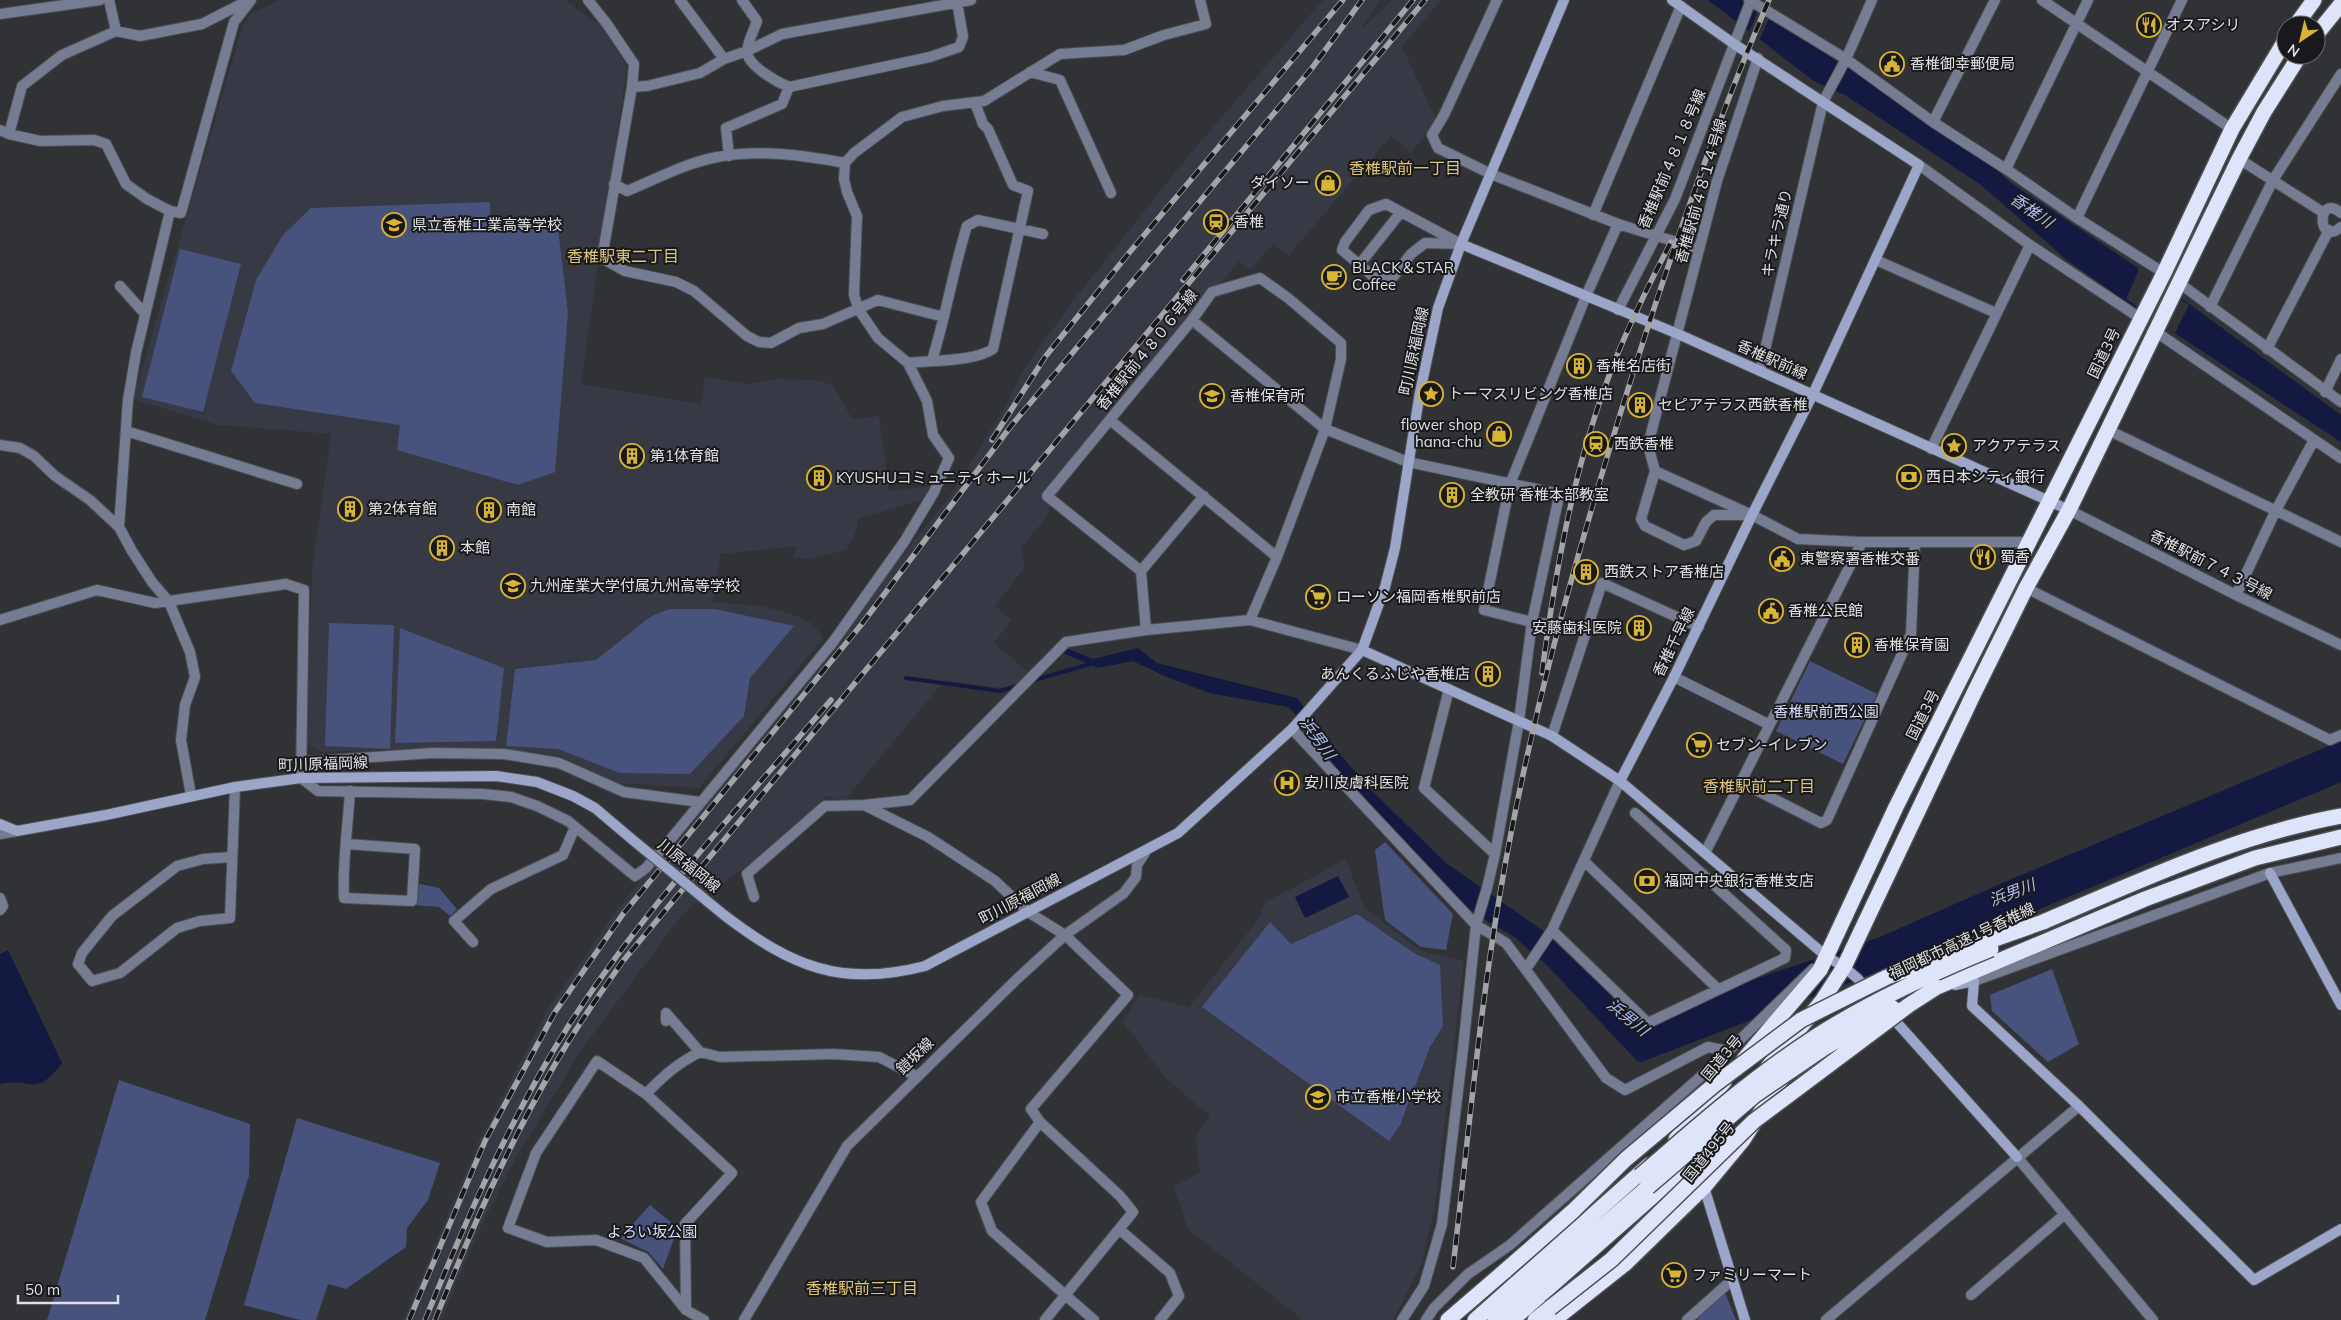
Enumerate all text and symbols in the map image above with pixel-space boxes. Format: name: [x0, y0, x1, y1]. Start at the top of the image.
restaurant icon: オスアシリ: [2136, 12, 2162, 38]
place label: オスアシリ: [2166, 15, 2240, 34]
north arrow: [2276, 15, 2326, 65]
text: N: [2284, 40, 2303, 61]
public building icon: 香椎御幸郵便局: [1879, 51, 1905, 77]
place label: 香椎御幸郵便局: [1910, 54, 2015, 73]
street label: 香椎駅前４８１８号線: [1633, 86, 1710, 232]
street label: 香椎駅前４８１４号線: [1671, 116, 1730, 266]
district label: 香椎駅前一丁目: [1349, 158, 1461, 178]
shop icon: ダイソー: [1315, 170, 1341, 196]
place label: ダイソー: [1250, 173, 1310, 192]
street label: キラキラ通り: [1757, 187, 1796, 279]
water label: 香椎川: [2007, 188, 2059, 233]
station icon: 香椎: [1203, 209, 1229, 235]
school or university icon: 県立香椎工業高等学校: [381, 212, 407, 238]
place label: 香椎: [1234, 212, 1264, 231]
place label: 県立香椎工業高等学校: [412, 215, 562, 234]
district label: 香椎駅東二丁目: [567, 246, 679, 266]
place label: BLACK＆STAR Coffee: [1352, 258, 1454, 294]
cafe icon: BLACK＆STAR Coffee: [1321, 264, 1347, 290]
street label: 香椎駅前４８０６号線: [1092, 285, 1201, 414]
street label: 町川原福岡線: [1395, 305, 1432, 397]
street label: 国道3号: [2083, 324, 2124, 381]
street label: 香椎駅前線: [1734, 336, 1810, 383]
building icon: 香椎名店街: [1566, 353, 1592, 379]
place label: 香椎名店街: [1596, 356, 1671, 375]
place icon: トーマスリビング香椎店: [1418, 381, 1444, 407]
school or university icon: 香椎保育所: [1199, 383, 1225, 409]
place label: トーマスリビング香椎店: [1448, 384, 1613, 403]
place label: 香椎保育所: [1230, 386, 1305, 405]
building icon: セピアテラス西鉄香椎: [1627, 392, 1653, 418]
place label: セピアテラス西鉄香椎: [1658, 395, 1808, 414]
place label: flower shop hana-chu: [1401, 415, 1482, 451]
shop icon: flower shop hana-chu: [1486, 421, 1512, 447]
station icon: 西鉄香椎: [1583, 431, 1609, 457]
place icon: アクアテラス: [1941, 433, 1967, 459]
place label: 西鉄香椎: [1614, 434, 1674, 453]
place label: アクアテラス: [1972, 436, 2061, 455]
building icon: 第1体育館: [619, 443, 645, 469]
place label: 第1体育館: [650, 446, 719, 465]
bank icon: 西日本シティ銀行: [1896, 464, 1922, 490]
building icon: KYUSHUコミュニティホール: [806, 465, 832, 491]
place label: 西日本シティ銀行: [1926, 467, 2045, 486]
place label: KYUSHUコミュニティホール: [836, 468, 1031, 487]
building icon: 全教研 香椎本部教室: [1439, 482, 1465, 508]
place label: 全教研 香椎本部教室: [1470, 485, 1609, 504]
building icon: 第2体育館: [337, 496, 363, 522]
building icon: 南館: [476, 497, 502, 523]
place label: 第2体育館: [368, 499, 437, 518]
place label: 南館: [506, 500, 536, 519]
street label: 香椎駅前７４３号線: [2147, 525, 2276, 604]
building icon: 本館: [429, 535, 455, 561]
place label: 本館: [460, 538, 490, 557]
restaurant icon: 蜀香: [1970, 544, 1996, 570]
public building icon: 東警察署香椎交番: [1769, 546, 1795, 572]
place label: 蜀香: [2000, 547, 2030, 566]
place label: 東警察署香椎交番: [1800, 549, 1920, 568]
building icon: 西鉄ストア香椎店: [1573, 559, 1599, 585]
place label: 西鉄ストア香椎店: [1604, 562, 1724, 581]
school or university icon: 九州産業大学付属九州高等学校: [500, 573, 526, 599]
place label: 九州産業大学付属九州高等学校: [530, 576, 740, 595]
supermarket icon: ローソン福岡香椎駅前店: [1305, 584, 1331, 610]
place label: ローソン福岡香椎駅前店: [1336, 587, 1501, 606]
public building icon: 香椎公民館: [1758, 598, 1784, 624]
place label: 香椎公民館: [1788, 601, 1863, 620]
street label: 香椎千早線: [1649, 604, 1699, 680]
building icon: 安藤歯科医院: [1626, 615, 1652, 641]
place label: 安藤歯科医院: [1532, 618, 1622, 637]
building icon: 香椎保育園: [1844, 632, 1870, 658]
place label: 香椎保育園: [1874, 635, 1949, 654]
building icon: あんくるふじや香椎店: [1475, 661, 1501, 687]
place label: あんくるふじや香椎店: [1320, 664, 1470, 683]
street label: 国道3号: [1902, 686, 1943, 743]
park label: 香椎駅前西公園: [1773, 702, 1879, 721]
water label: 浜男川: [1296, 713, 1341, 765]
supermarket icon: セブン-イレブン: [1686, 732, 1712, 758]
place label: セブン-イレブン: [1716, 735, 1827, 754]
street label: 町川原福岡線: [278, 752, 368, 775]
hospital icon: 安川皮膚科医院: [1274, 770, 1300, 796]
place label: 安川皮膚科医院: [1304, 773, 1409, 792]
district label: 香椎駅前二丁目: [1703, 776, 1815, 796]
street label: 川原福岡線: [654, 835, 724, 897]
bank icon: 福岡中央銀行香椎支店: [1634, 868, 1660, 894]
street label: 町川原福岡線: [976, 869, 1064, 928]
place label: 福岡中央銀行香椎支店: [1664, 871, 1814, 890]
water label: 浜男川: [1986, 873, 2040, 910]
street label: 福岡都市高速1号香椎線: [1886, 898, 2038, 983]
water label: 浜男川: [1603, 994, 1654, 1041]
street label: 国道3号: [1697, 1031, 1746, 1084]
street label: 鎧坂線: [892, 1033, 937, 1078]
school or university icon: 市立香椎小学校: [1305, 1084, 1331, 1110]
place label: 市立香椎小学校: [1336, 1087, 1441, 1106]
street label: 国道495号: [1679, 1118, 1739, 1186]
park label: よろい坂公園: [607, 1222, 697, 1241]
supermarket icon: ファミリーマート: [1661, 1262, 1687, 1288]
place label: ファミリーマート: [1692, 1265, 1812, 1284]
scale bar: [18, 1272, 118, 1304]
district label: 香椎駅前三丁目: [806, 1278, 918, 1298]
text: 50 m: [25, 1280, 60, 1299]

